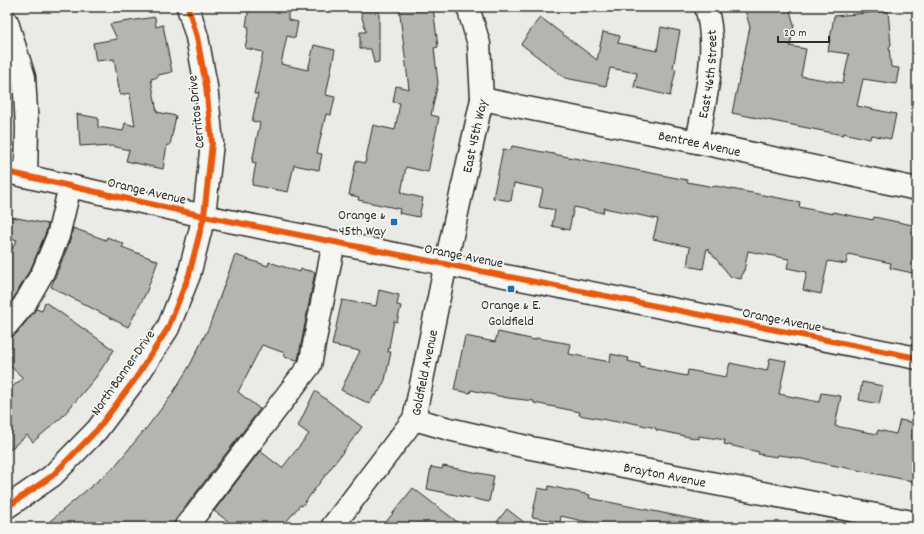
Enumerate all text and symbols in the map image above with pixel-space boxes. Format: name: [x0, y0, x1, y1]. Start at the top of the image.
scale bar: [778, 18, 829, 44]
text: 20 m: [784, 25, 807, 42]
street label: East 46th Street: [694, 29, 723, 120]
street label: Cerritos Drive: [183, 74, 211, 149]
street label: East 45th Way: [458, 97, 494, 175]
street label: Bentree Avenue: [656, 126, 742, 163]
street label: Orange Avenue: [105, 173, 188, 211]
place label: Orange & 45th Way: [338, 206, 386, 242]
marker: Orange & 45th Way: [389, 217, 399, 227]
street label: Orange Avenue: [422, 240, 505, 274]
marker: Orange & E. Goldfield: [506, 284, 516, 294]
place label: Orange & E. Goldfield: [481, 296, 541, 332]
street label: Orange Avenue: [740, 304, 823, 338]
street label: North Banner Drive: [87, 326, 161, 420]
street label: Goldfield Avenue: [407, 328, 444, 418]
street label: Brayton Avenue: [622, 458, 707, 494]

